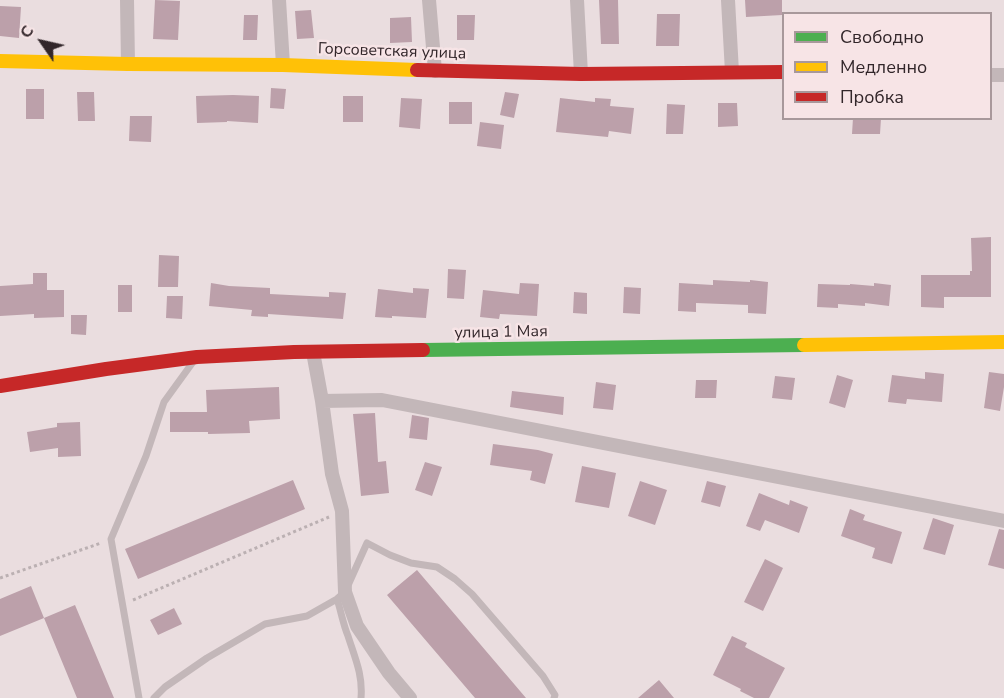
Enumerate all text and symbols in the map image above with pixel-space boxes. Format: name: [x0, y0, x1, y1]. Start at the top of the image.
north arrow: [12, 12, 72, 72]
legend: [782, 12, 992, 120]
text: С: [15, 21, 39, 43]
text: Свободно: [840, 25, 924, 49]
street label: Горсоветская улица: [318, 40, 466, 64]
text: Медленно: [840, 55, 927, 79]
text: Пробка: [840, 85, 904, 109]
street label: улица 1 Мая: [454, 323, 548, 343]

